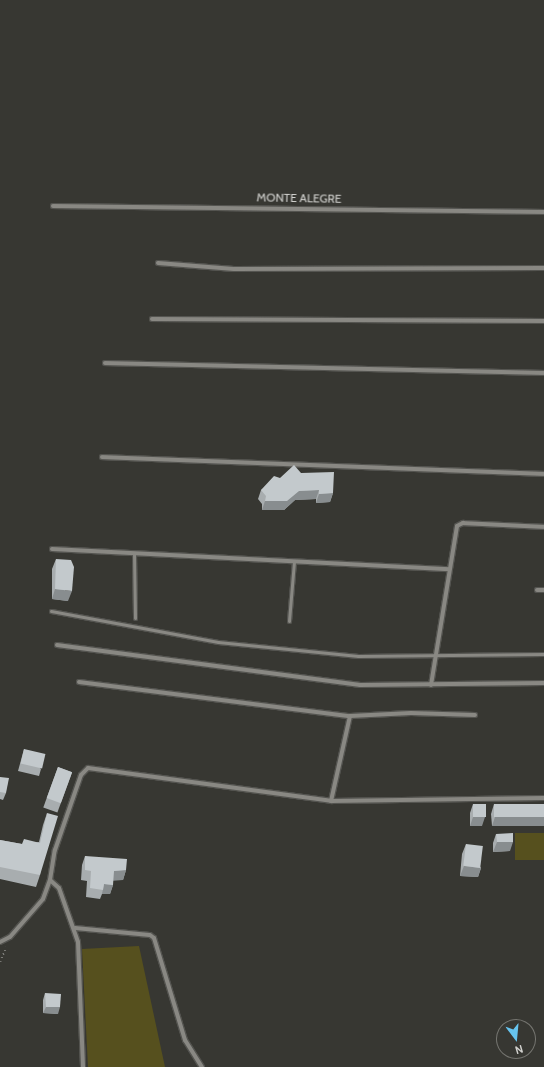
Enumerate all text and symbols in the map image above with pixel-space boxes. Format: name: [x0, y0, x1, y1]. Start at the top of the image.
street label: MONTE ALEGRE: [256, 190, 342, 206]
north arrow: [496, 1019, 536, 1059]
text: N: [513, 1042, 525, 1057]

